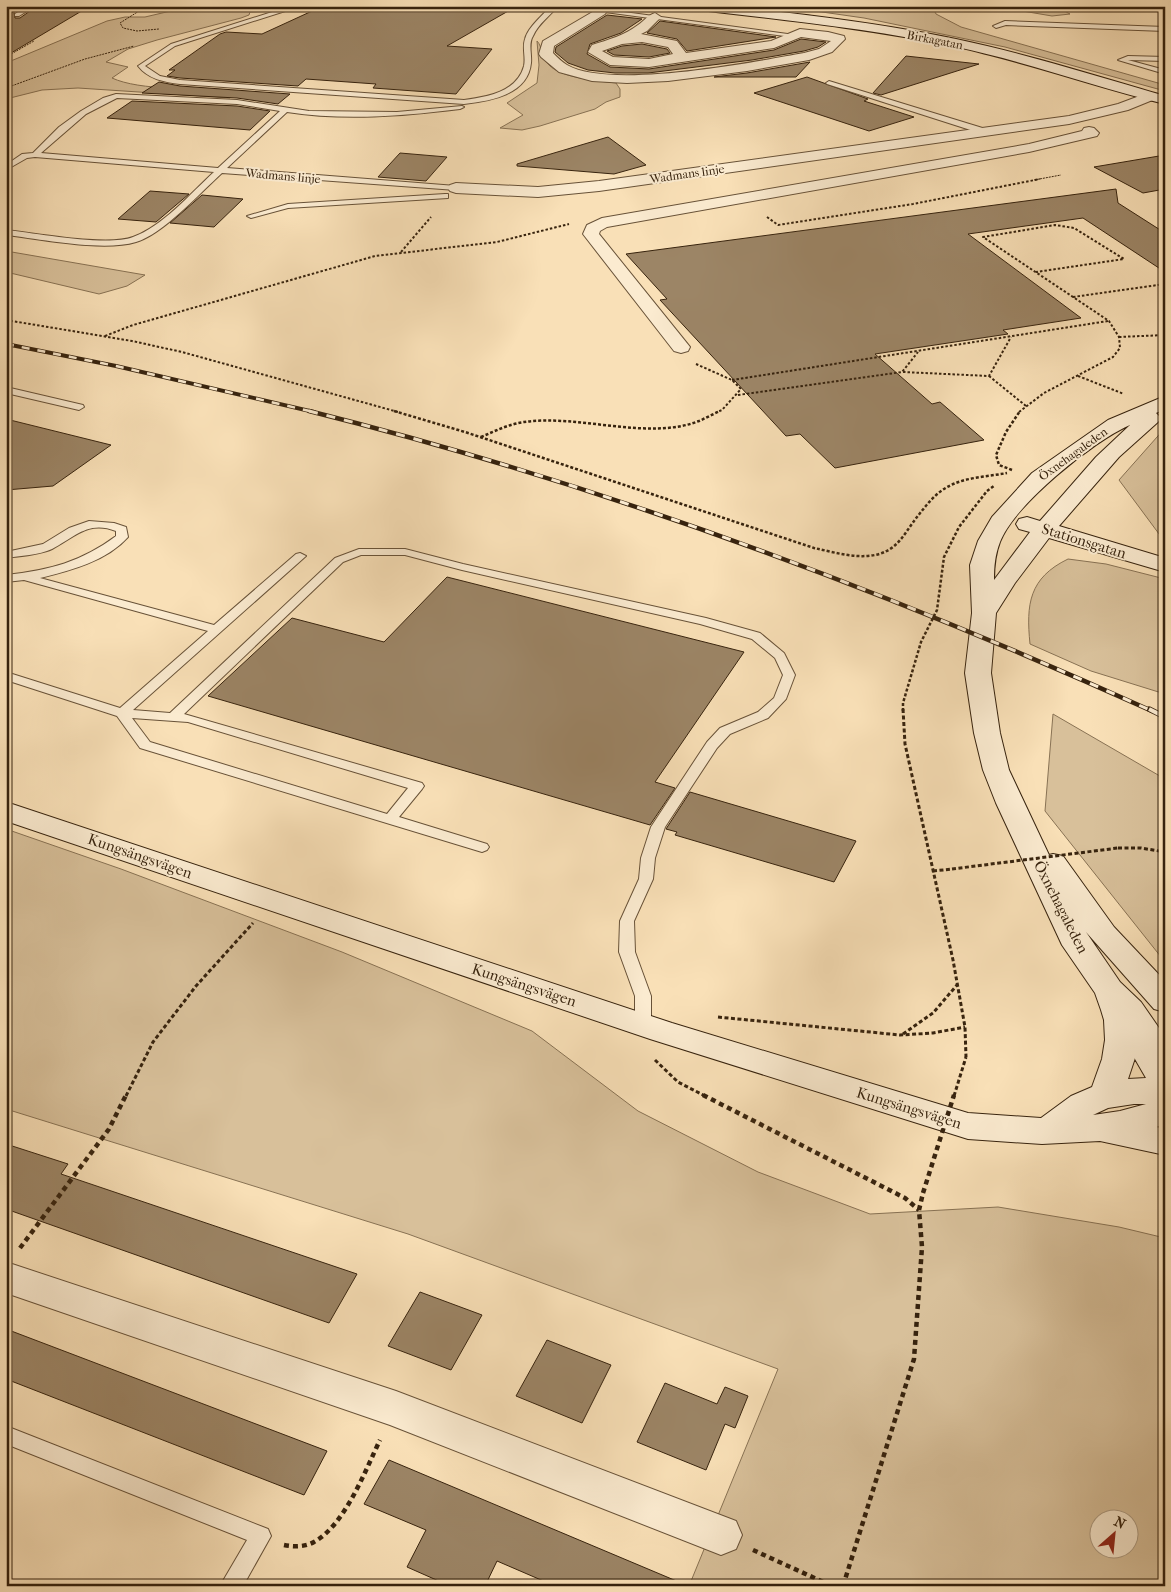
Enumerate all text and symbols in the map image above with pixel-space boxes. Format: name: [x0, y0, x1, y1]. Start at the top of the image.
street label: Birkagatan: [906, 28, 964, 52]
street label: Wadmans linje: [648, 162, 725, 186]
street label: Wadmans linje: [244, 166, 321, 186]
street label: Öxnehagaleden: [1035, 424, 1110, 484]
street label: Stationsgatan: [1040, 520, 1129, 562]
street label: Kungsängsvägen: [86, 830, 195, 882]
street label: Öxnehagaleden: [1030, 858, 1092, 957]
street label: Kungsängsvägen: [469, 960, 579, 1010]
street label: Kungsängsvägen: [854, 1083, 964, 1133]
north arrow: [1088, 1510, 1138, 1560]
text: N: [1111, 1513, 1129, 1533]

